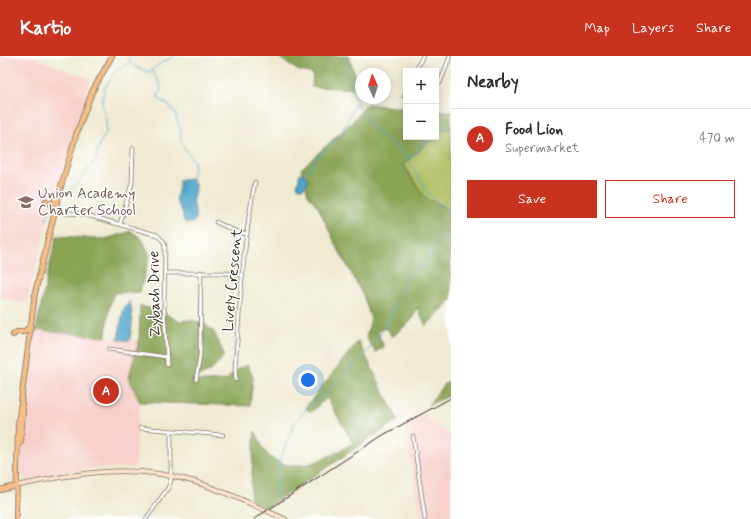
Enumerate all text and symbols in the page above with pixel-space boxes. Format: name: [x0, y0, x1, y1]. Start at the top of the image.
text: Kartio: [20, 16, 71, 41]
text: Map: [584, 19, 610, 37]
text: Layers: [632, 19, 674, 37]
text: Share: [696, 19, 731, 37]
north arrow: [355, 68, 391, 104]
map controls: [403, 68, 439, 140]
button: +: [403, 68, 439, 104]
text: Nearby: [467, 71, 519, 93]
button: −: [403, 104, 439, 140]
text: Food Lion: [505, 120, 563, 140]
text: A: [476, 130, 484, 147]
text: 470 m: [699, 130, 735, 147]
text: Supermarket: [505, 140, 579, 157]
button: Save: [467, 180, 597, 218]
button: Share: [605, 180, 735, 218]
place label: Union Academy Charter School: [38, 184, 136, 221]
school or university icon: Union Academy Charter School: [17, 193, 35, 211]
street label: Lively Crescent: [219, 228, 247, 332]
street label: Zybach Drive: [144, 250, 166, 337]
your location: [298, 370, 318, 390]
pin: A: [93, 376, 119, 406]

